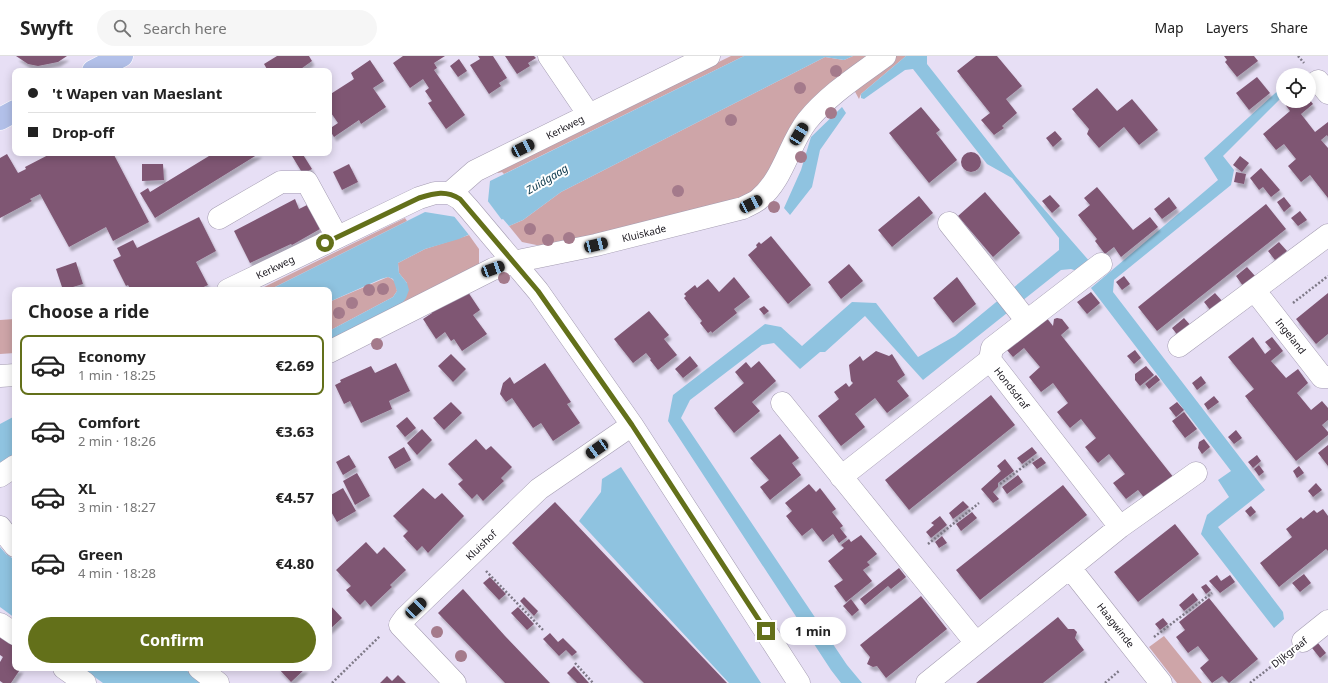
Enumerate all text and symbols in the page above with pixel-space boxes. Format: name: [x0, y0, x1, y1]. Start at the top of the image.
search box: [97, 10, 377, 46]
text: Swyft: [20, 15, 73, 41]
icon: search: [111, 17, 133, 39]
text: Search here: [143, 18, 227, 38]
text: Map: [1155, 18, 1184, 37]
text: Layers: [1206, 18, 1248, 37]
text: Share: [1270, 18, 1308, 37]
map controls: [1276, 68, 1316, 108]
button: locate: [1276, 68, 1316, 108]
text: 't Wapen van Maeslant: [52, 83, 222, 103]
street label: Kerkweg: [544, 111, 586, 143]
car: [788, 121, 810, 147]
text: Drop-off: [52, 122, 114, 142]
car: [510, 137, 536, 159]
water label: Zuidgaag: [522, 160, 571, 198]
car: [738, 193, 764, 215]
street label: Kluiskade: [620, 221, 668, 245]
route start: [316, 234, 334, 252]
car: [583, 236, 609, 254]
street label: Kerkweg: [254, 252, 296, 282]
car: [480, 259, 506, 279]
text: Choose a ride: [28, 299, 149, 323]
street label: Ingeland: [1273, 315, 1309, 357]
text: Economy: [78, 346, 146, 366]
icon: car: [30, 347, 66, 383]
text: €2.69: [275, 355, 314, 375]
street label: Hondsdraf: [991, 364, 1033, 412]
text: 1 min · 18:25: [78, 366, 156, 384]
text: Comfort: [78, 412, 140, 432]
icon: car: [30, 413, 66, 449]
text: €3.63: [275, 421, 314, 441]
text: 2 min · 18:26: [78, 432, 156, 450]
car: [584, 437, 610, 461]
text: XL: [78, 478, 96, 498]
icon: car: [30, 479, 66, 515]
text: €4.57: [275, 487, 314, 507]
text: 3 min · 18:27: [78, 498, 156, 516]
street label: Kluishof: [462, 526, 500, 563]
text: Green: [78, 544, 123, 564]
icon: car: [30, 545, 66, 581]
text: €4.80: [275, 553, 314, 573]
text: 4 min · 18:28: [78, 564, 156, 582]
car: [403, 595, 429, 621]
street label: Haagwinde: [1094, 600, 1138, 651]
button: Confirm: [28, 617, 316, 663]
callout: 1 min: [780, 617, 846, 645]
route end: [757, 622, 775, 640]
text: 1 min: [795, 622, 831, 640]
street label: Dijkgraaf: [1268, 633, 1311, 671]

